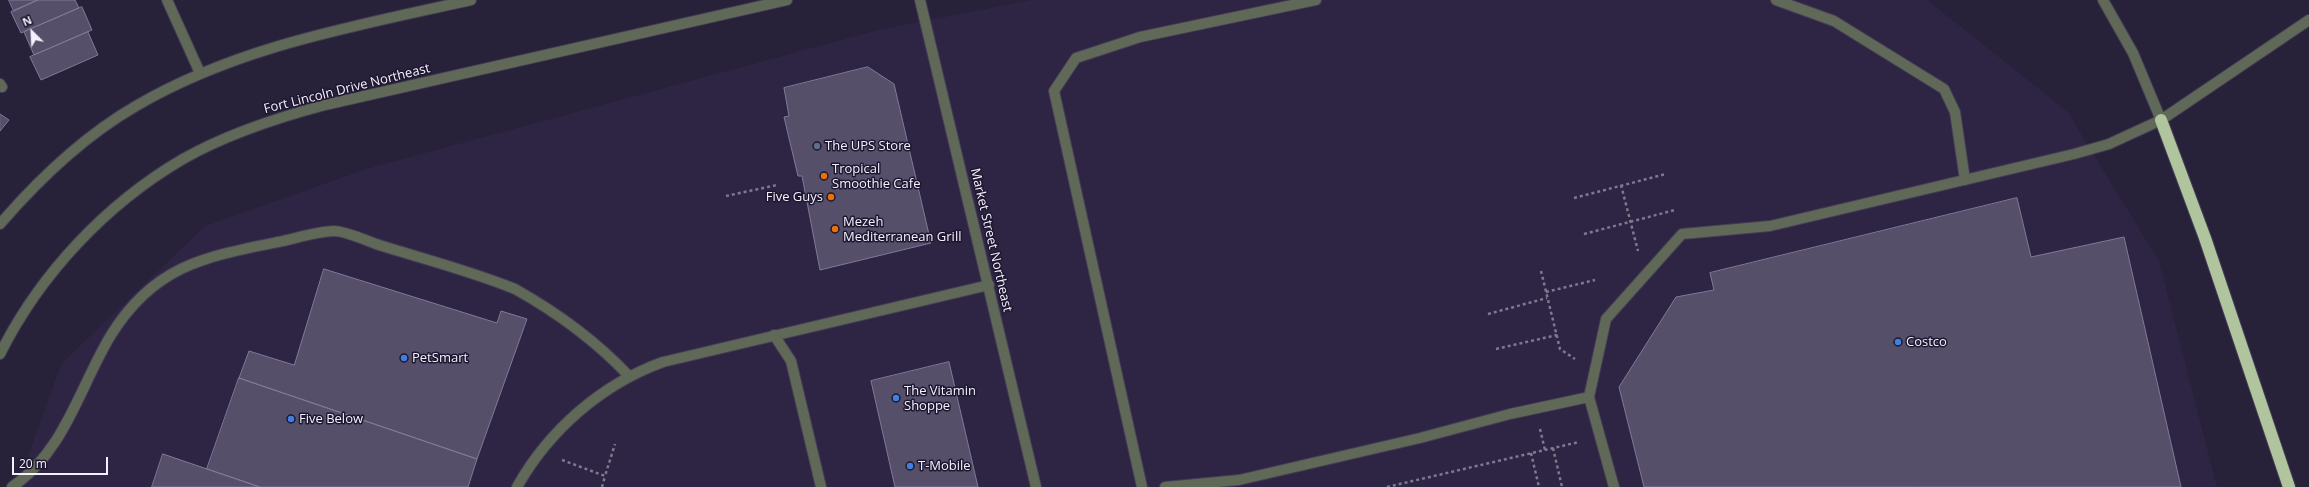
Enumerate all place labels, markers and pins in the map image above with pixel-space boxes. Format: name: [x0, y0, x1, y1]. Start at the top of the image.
place label: The UPS Store: [825, 138, 911, 154]
marker: The UPS Store: [812, 141, 822, 151]
place label: Tropical Smoothie Cafe: [832, 161, 920, 192]
marker: Tropical Smoothie Cafe: [819, 171, 829, 181]
place label: Five Guys: [766, 189, 823, 205]
marker: Five Guys: [826, 192, 836, 202]
place label: Mezeh Mediterranean Grill: [843, 214, 961, 245]
marker: Mezeh Mediterranean Grill: [830, 224, 840, 234]
place label: Costco: [1906, 334, 1947, 350]
marker: Costco: [1893, 337, 1903, 347]
place label: PetSmart: [412, 350, 468, 366]
marker: PetSmart: [399, 353, 409, 363]
place label: The Vitamin Shoppe: [904, 383, 976, 414]
marker: The Vitamin Shoppe: [891, 393, 901, 403]
place label: Five Below: [299, 411, 363, 427]
marker: Five Below: [286, 414, 296, 424]
place label: T-Mobile: [918, 458, 971, 474]
marker: T-Mobile: [905, 461, 915, 471]

